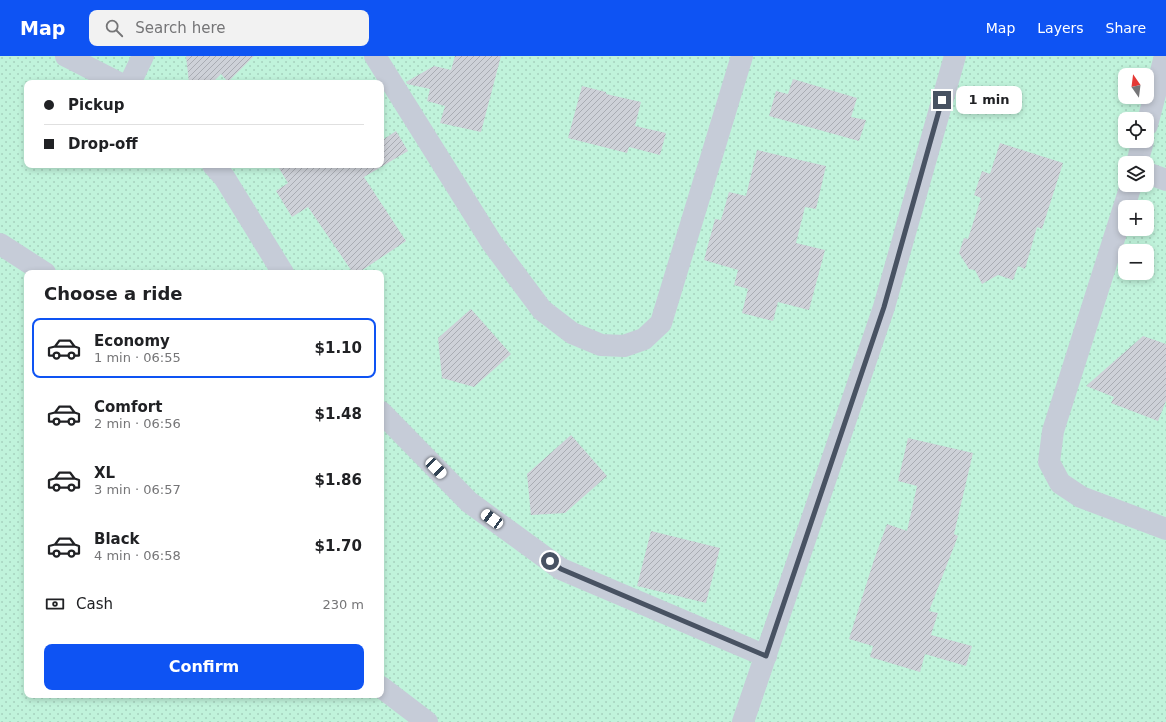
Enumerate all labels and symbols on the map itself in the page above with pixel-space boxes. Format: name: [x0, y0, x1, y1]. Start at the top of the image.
north arrow: [1118, 68, 1154, 104]
callout: 1 min: [956, 86, 1022, 114]
route end: [933, 91, 951, 109]
car: [423, 455, 449, 481]
car: [479, 507, 505, 531]
route start: [541, 552, 559, 570]

